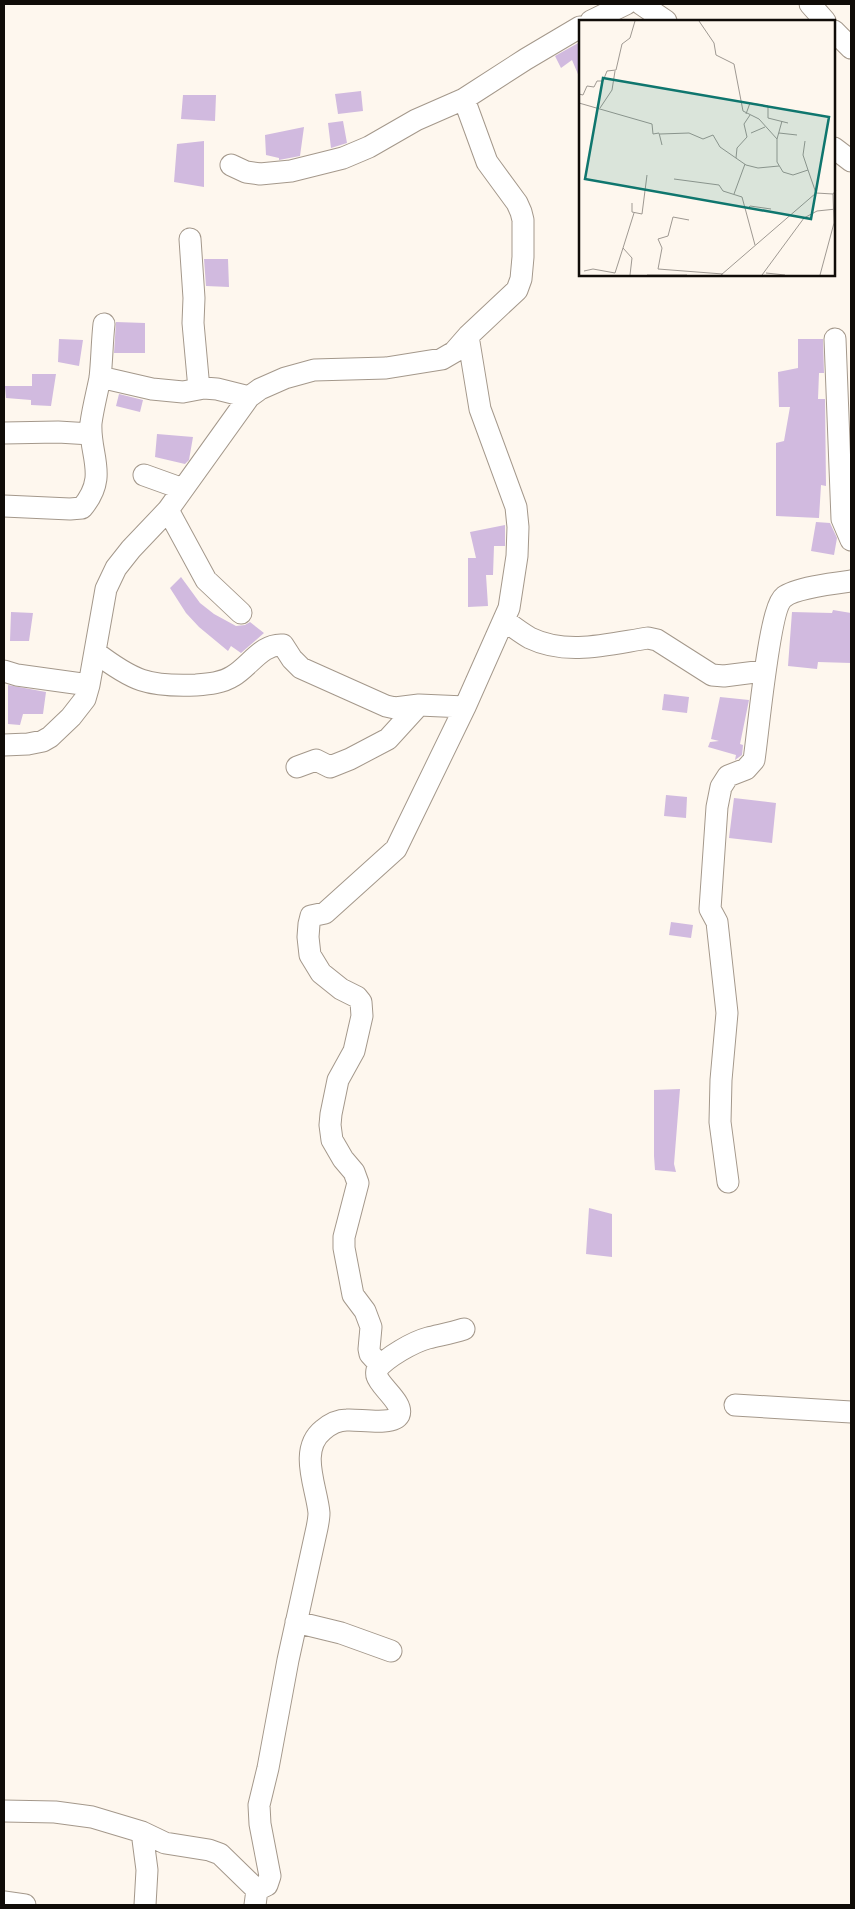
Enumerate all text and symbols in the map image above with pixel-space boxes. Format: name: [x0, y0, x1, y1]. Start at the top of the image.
inset map: [579, 20, 835, 276]

